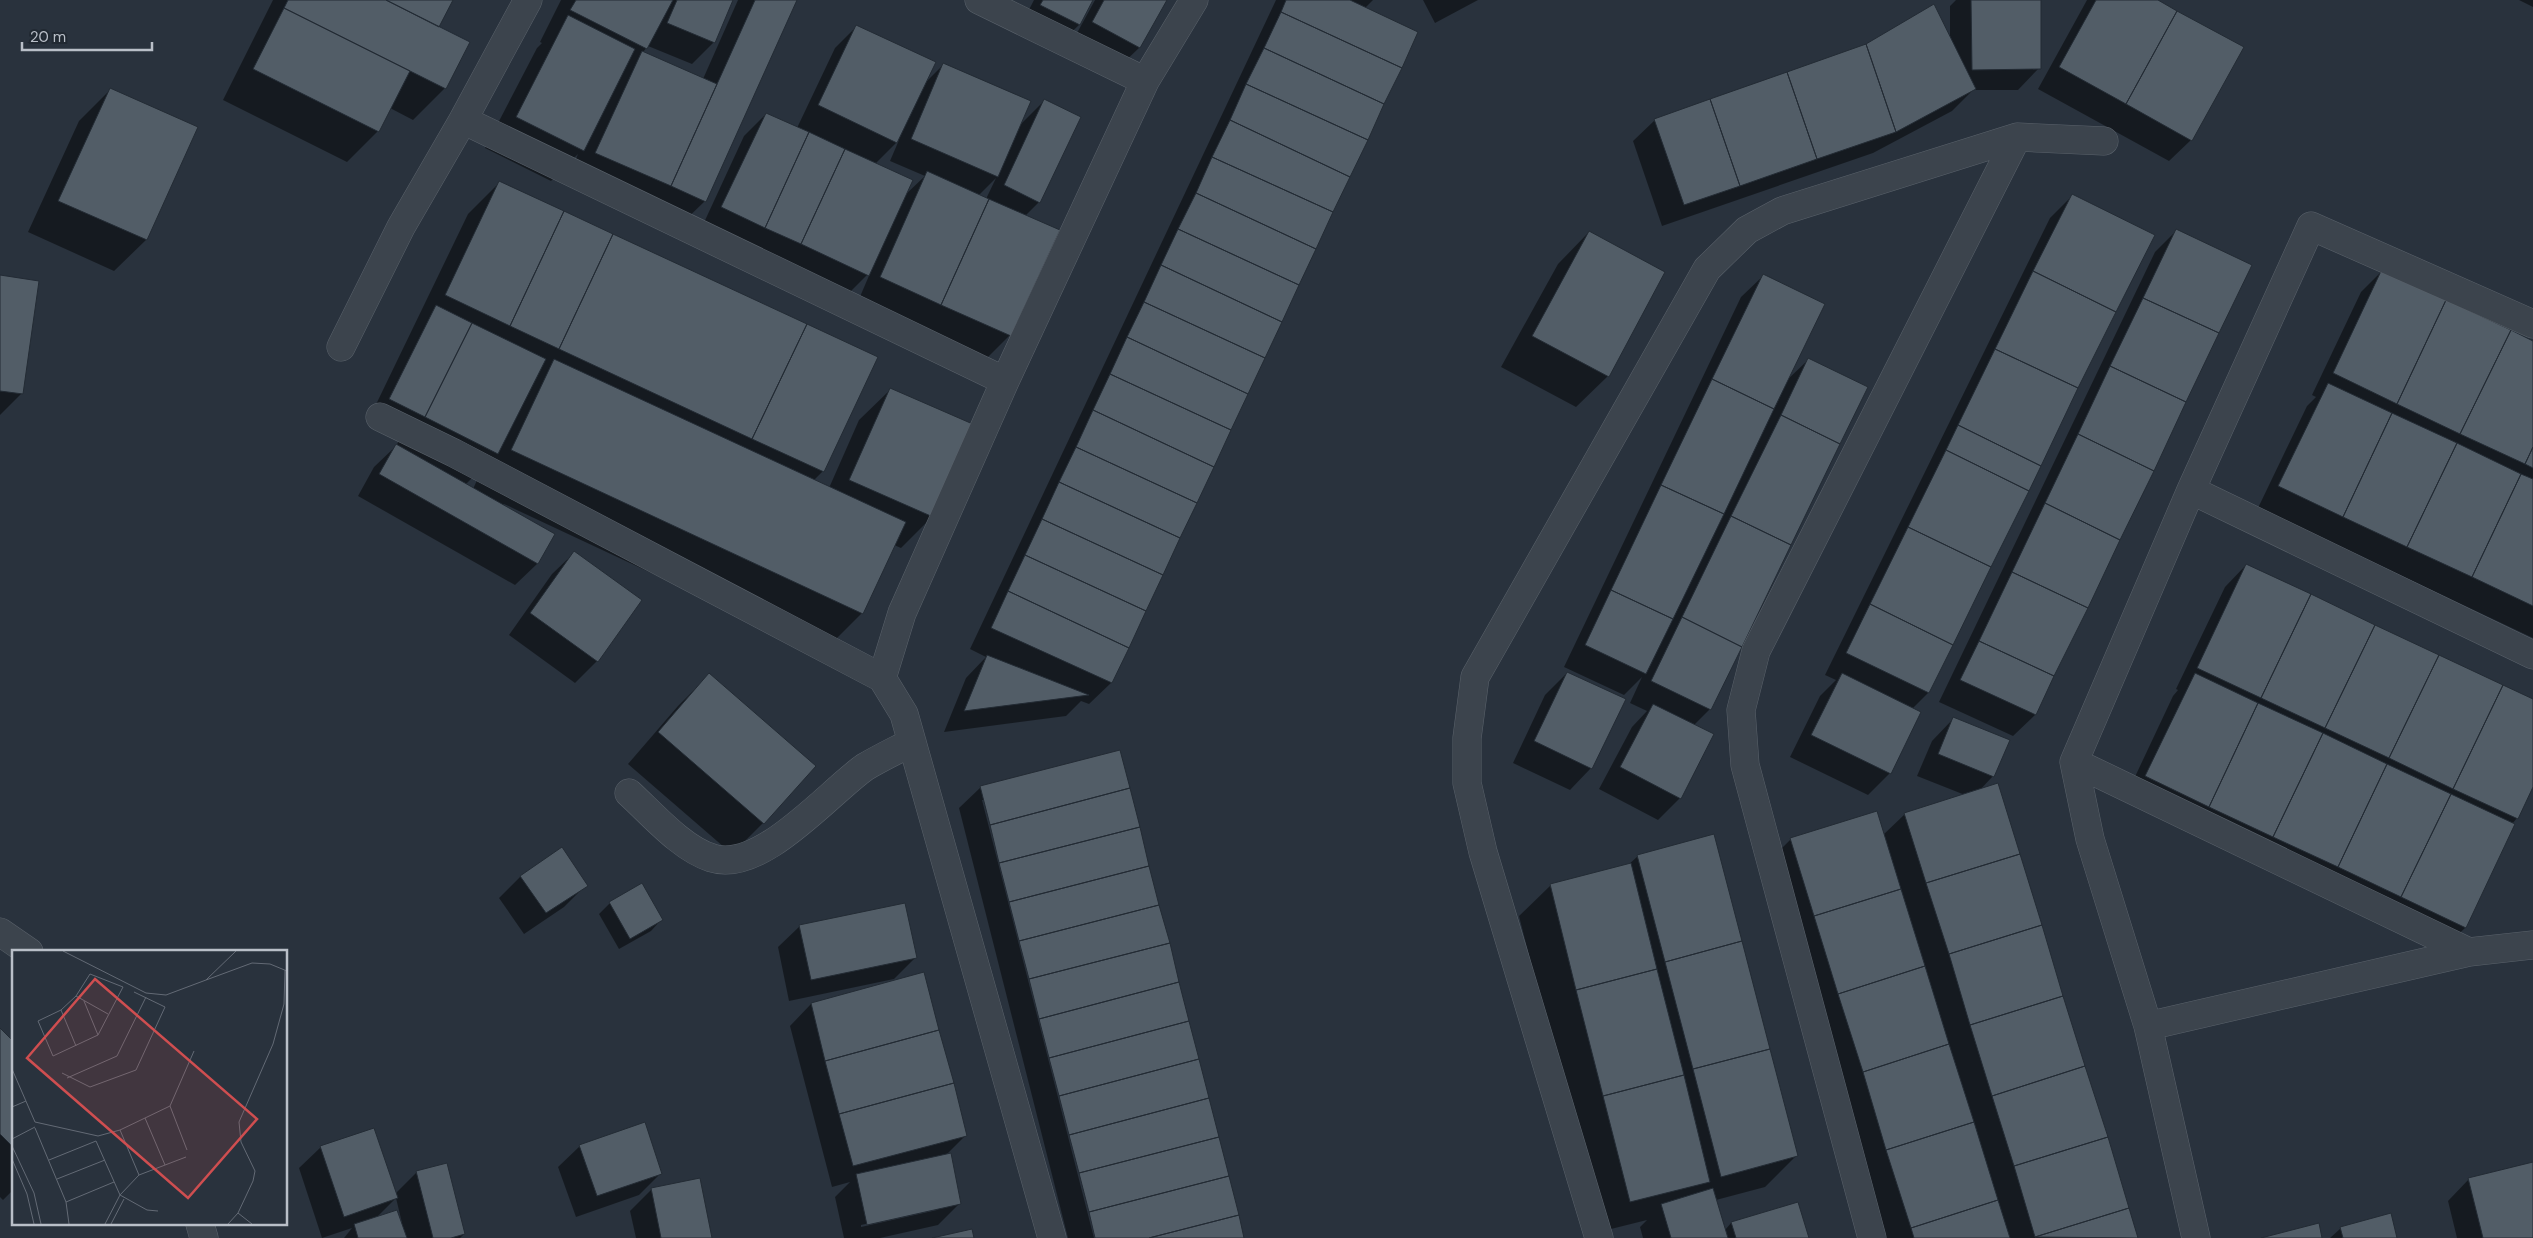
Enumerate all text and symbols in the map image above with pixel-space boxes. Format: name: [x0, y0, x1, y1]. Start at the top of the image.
scale bar: [22, 20, 152, 52]
text: 20 m: [30, 27, 66, 47]
inset map: [12, 950, 288, 1226]

